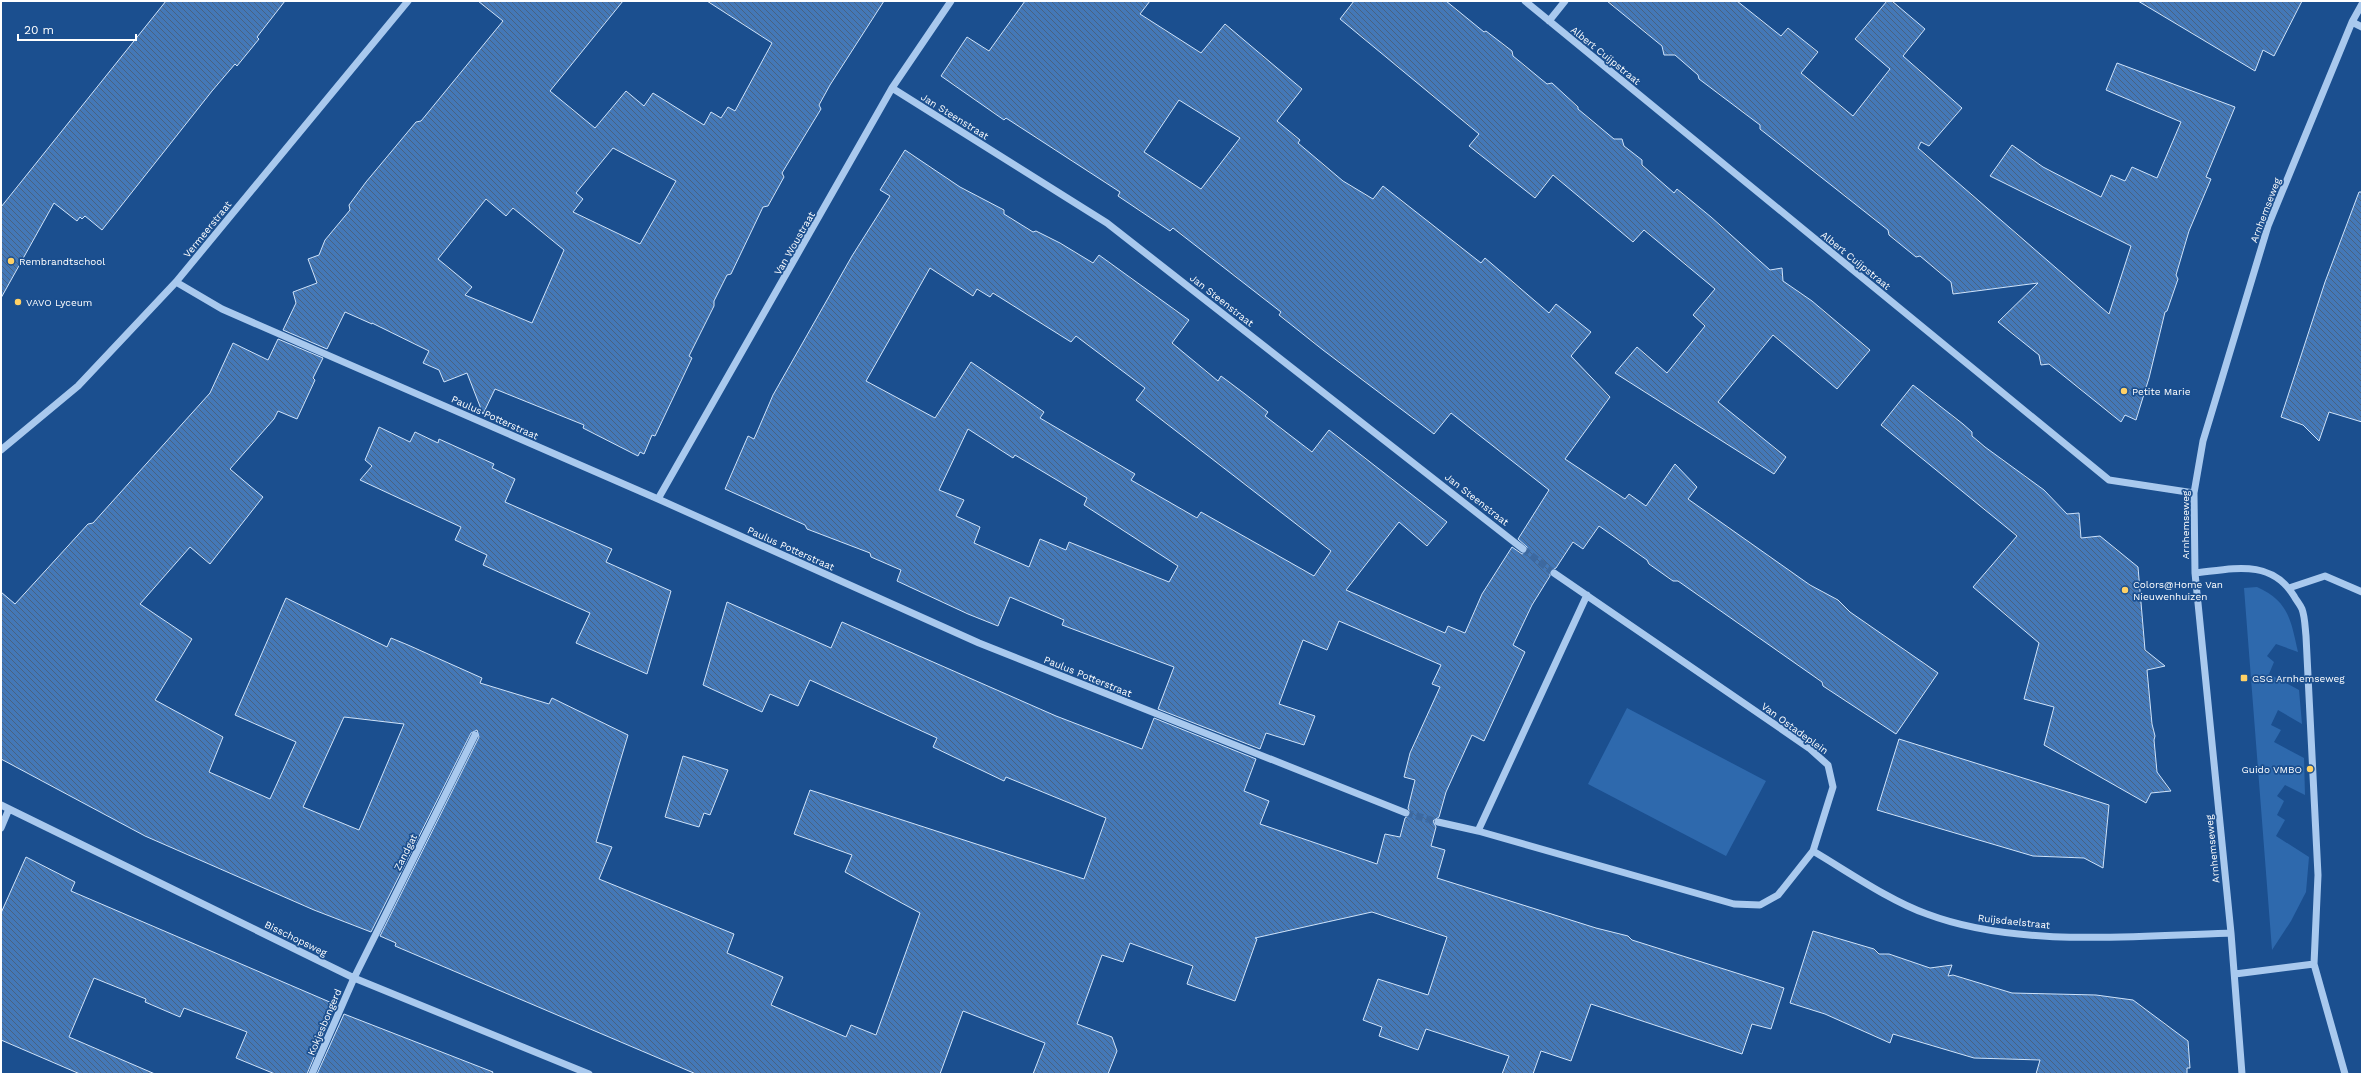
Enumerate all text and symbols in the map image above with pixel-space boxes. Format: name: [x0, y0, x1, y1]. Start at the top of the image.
scale bar: [18, 16, 136, 42]
text: 20 m: [24, 23, 54, 37]
street label: Albert Cuijpstraat: [1569, 24, 1643, 87]
street label: Jan Steenstraat: [919, 91, 991, 142]
street label: Arnhemseweg: [2248, 176, 2283, 244]
street label: Vermeerstraat: [181, 198, 234, 260]
street label: Van Woustraat: [772, 209, 817, 277]
street label: Albert Cuijpstraat: [1819, 229, 1893, 292]
marker: Rembrandtschool: [6, 256, 16, 266]
place label: Rembrandtschool: [19, 256, 105, 267]
street label: Jan Steenstraat: [1188, 272, 1256, 329]
marker: VAVO Lyceum: [13, 297, 23, 307]
place label: VAVO Lyceum: [26, 297, 92, 308]
marker: Petite Marie: [2119, 386, 2129, 396]
place label: Petite Marie: [2132, 386, 2191, 397]
street label: Paulus Potterstraat: [450, 393, 541, 442]
street label: Jan Steenstraat: [1443, 471, 1511, 528]
street label: Arnhemseweg: [2180, 490, 2191, 559]
street label: Paulus Potterstraat: [746, 524, 837, 573]
place label: Colors@Home Van Nieuwenhuizen: [2133, 579, 2223, 602]
marker: Colors@Home Van Nieuwenhuizen: [2120, 585, 2130, 595]
street label: Paulus Potterstraat: [1042, 654, 1134, 699]
marker: GSG Arnhemseweg: [2239, 673, 2249, 683]
place label: GSG Arnhemseweg: [2252, 673, 2345, 684]
street label: Van Ostadeplein: [1759, 701, 1830, 756]
place label: Guido VMBO: [2242, 764, 2302, 775]
marker: Guido VMBO: [2305, 764, 2315, 774]
street label: Arnhemseweg: [2203, 814, 2222, 884]
street label: Zandgat: [392, 831, 420, 872]
street label: Ruijsdaelstraat: [1977, 912, 2052, 931]
street label: Bisschopsweg: [263, 919, 329, 959]
street label: Kokjesbongerd: [305, 987, 343, 1057]

